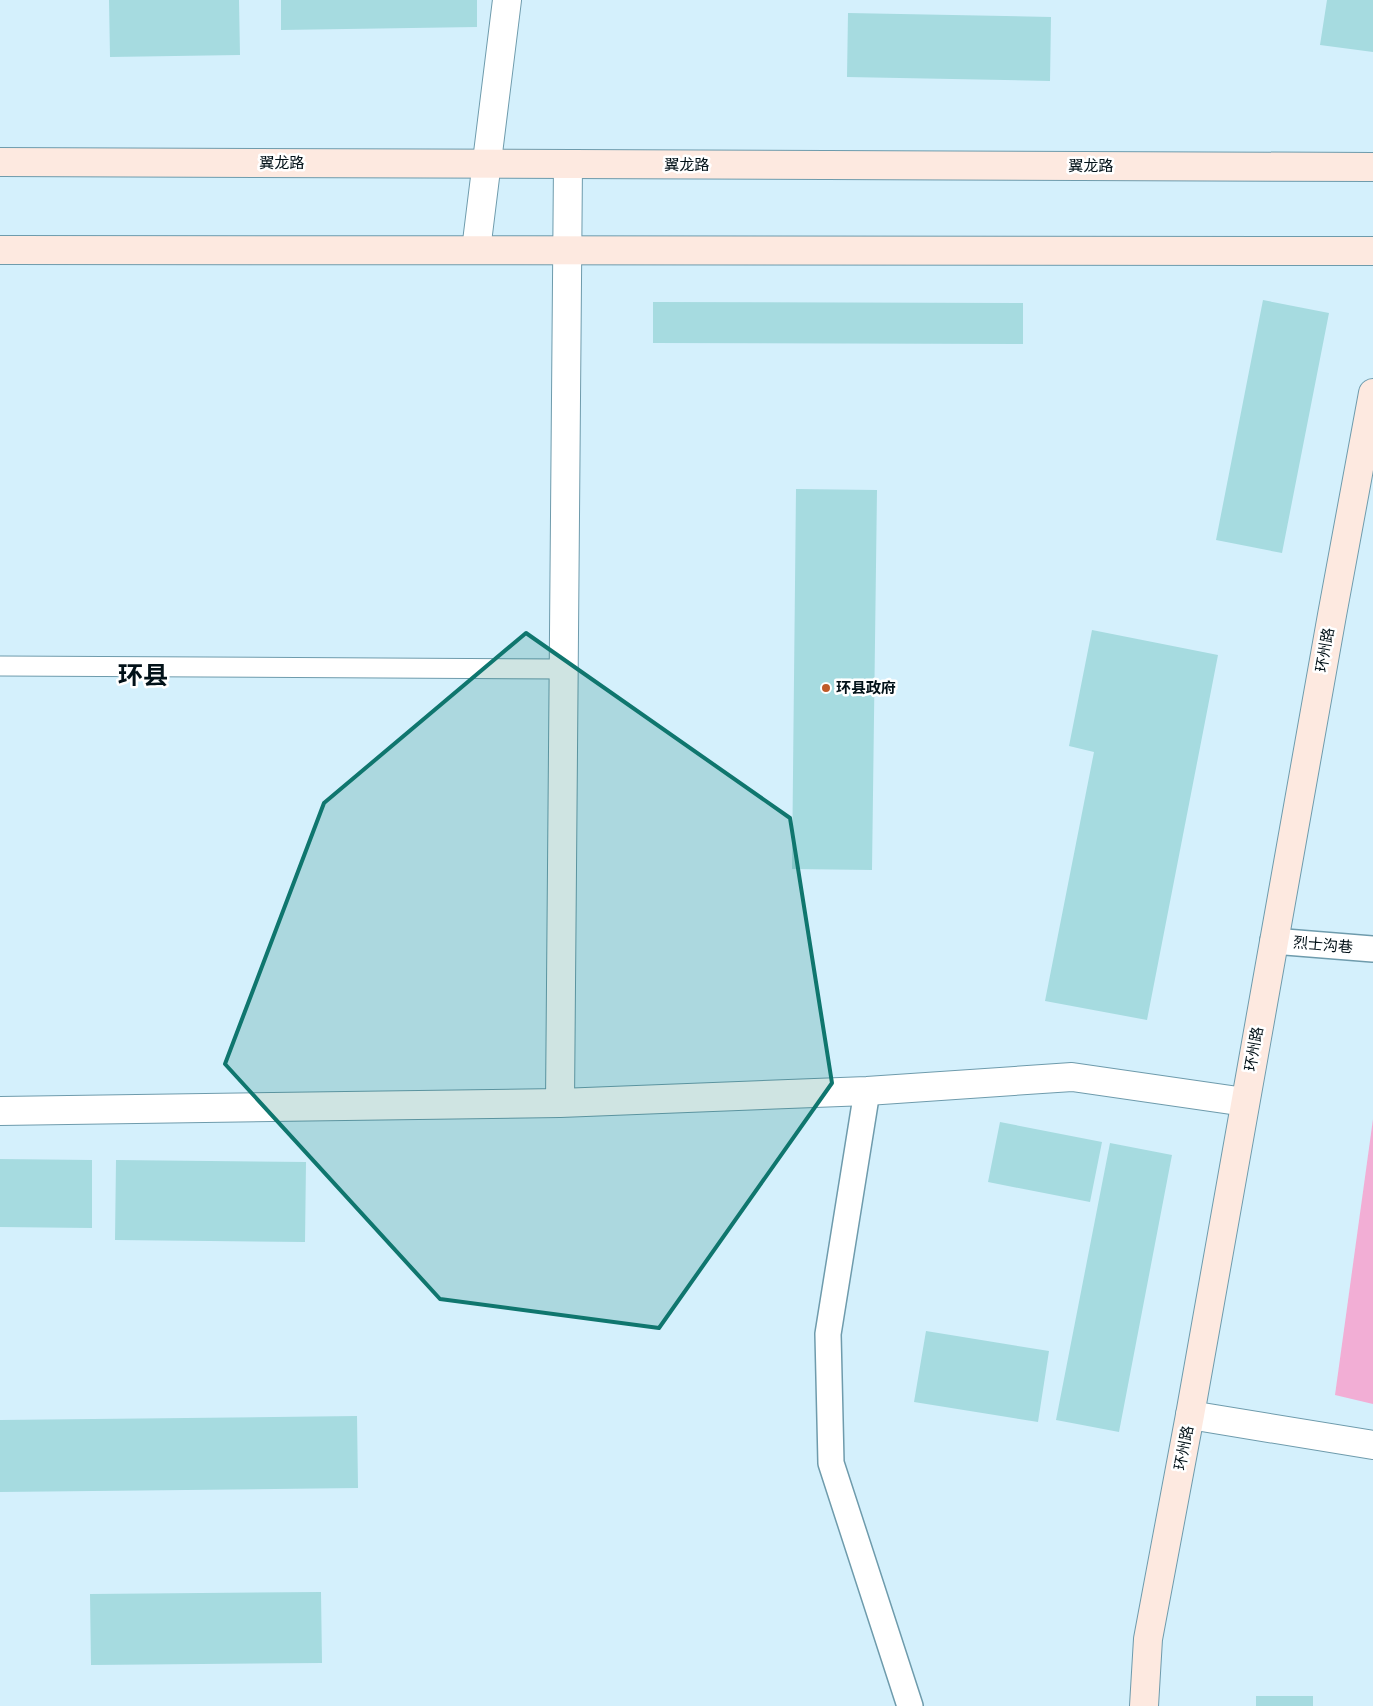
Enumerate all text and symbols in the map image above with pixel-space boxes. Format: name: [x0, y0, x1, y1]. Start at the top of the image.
street label: 翼龙路: [259, 153, 305, 172]
street label: 翼龙路: [664, 155, 710, 174]
street label: 翼龙路: [1068, 156, 1114, 175]
street label: 环州路: [1311, 626, 1338, 674]
district label: 环县: [118, 659, 168, 691]
place label: 环县政府: [836, 678, 896, 697]
marker: 环县政府: [820, 682, 832, 694]
street label: 烈士沟巷: [1292, 932, 1354, 957]
street label: 环州路: [1240, 1025, 1267, 1073]
street label: 环州路: [1170, 1424, 1197, 1472]

